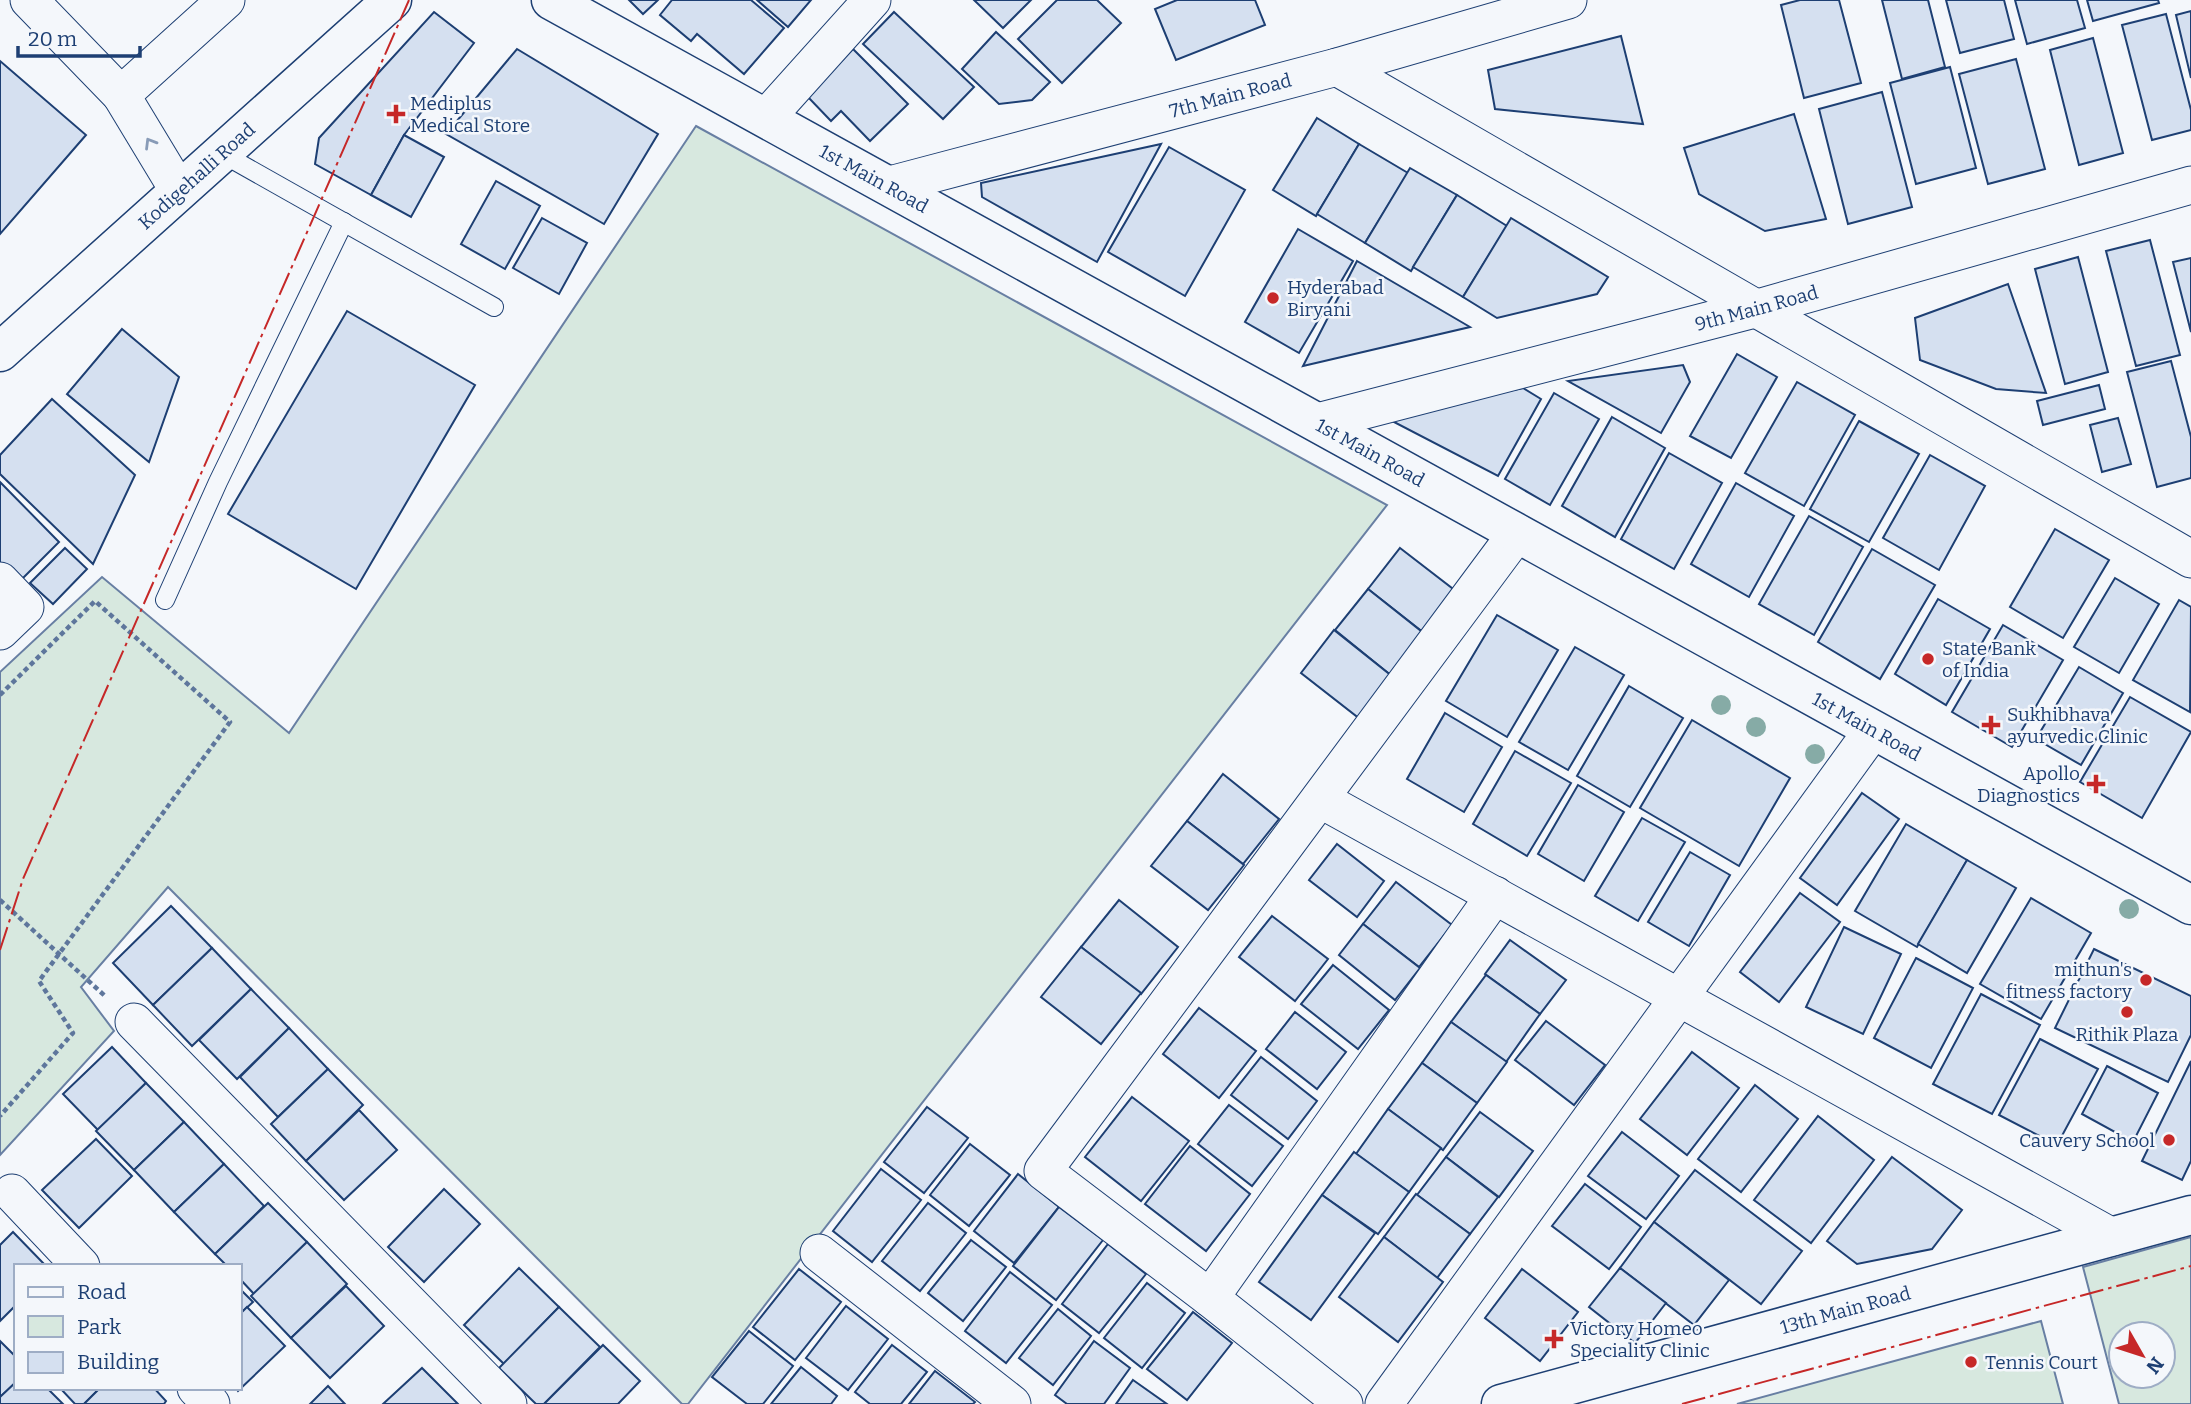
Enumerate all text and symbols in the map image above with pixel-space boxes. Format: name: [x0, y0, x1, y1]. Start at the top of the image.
scale bar: [18, 14, 140, 58]
text: 20 m: [28, 26, 77, 52]
street label: 7th Main Road: [1167, 68, 1294, 122]
place label: Mediplus Medical Store: [410, 92, 530, 137]
marker: Mediplus Medical Store: [388, 106, 404, 122]
street label: Kodigehalli Road: [133, 117, 259, 234]
one-way arrow: [145, 138, 158, 151]
street label: 1st Main Road: [816, 139, 933, 218]
place label: Hyderabad Biryani: [1287, 276, 1384, 321]
street label: 9th Main Road: [1692, 280, 1821, 335]
marker: Hyderabad Biryani: [1265, 290, 1281, 306]
street label: 1st Main Road: [1312, 413, 1429, 491]
place label: State Bank of India: [1942, 637, 2036, 682]
marker: State Bank of India: [1920, 651, 1936, 667]
street label: 1st Main Road: [1809, 687, 1925, 765]
place label: Sukhibhava ayurvedic Clinic: [2007, 703, 2148, 748]
marker: Sukhibhava ayurvedic Clinic: [1981, 715, 2001, 735]
place label: Apollo Diagnostics: [1977, 762, 2080, 807]
marker: Apollo Diagnostics: [2086, 774, 2106, 794]
place label: mithun's fitness factory: [2006, 958, 2133, 1003]
marker: mithun's fitness factory: [2138, 972, 2154, 988]
marker: Rithik Plaza: [2119, 1004, 2135, 1020]
place label: Rithik Plaza: [2076, 1023, 2179, 1046]
place label: Cauvery School: [2019, 1129, 2155, 1152]
marker: Cauvery School: [2161, 1132, 2177, 1148]
legend: [14, 1264, 242, 1390]
text: Road: [77, 1279, 126, 1305]
street label: 13th Main Road: [1778, 1281, 1913, 1338]
text: Park: [77, 1314, 121, 1340]
place label: Victory Homeo Speciality Clinic: [1570, 1317, 1710, 1362]
north arrow: [2107, 1320, 2177, 1390]
marker: Victory Homeo Speciality Clinic: [1544, 1329, 1564, 1349]
text: Building: [77, 1349, 160, 1375]
place label: Tennis Court: [1985, 1351, 2098, 1374]
text: N: [2141, 1352, 2168, 1379]
marker: Tennis Court: [1963, 1354, 1979, 1370]

